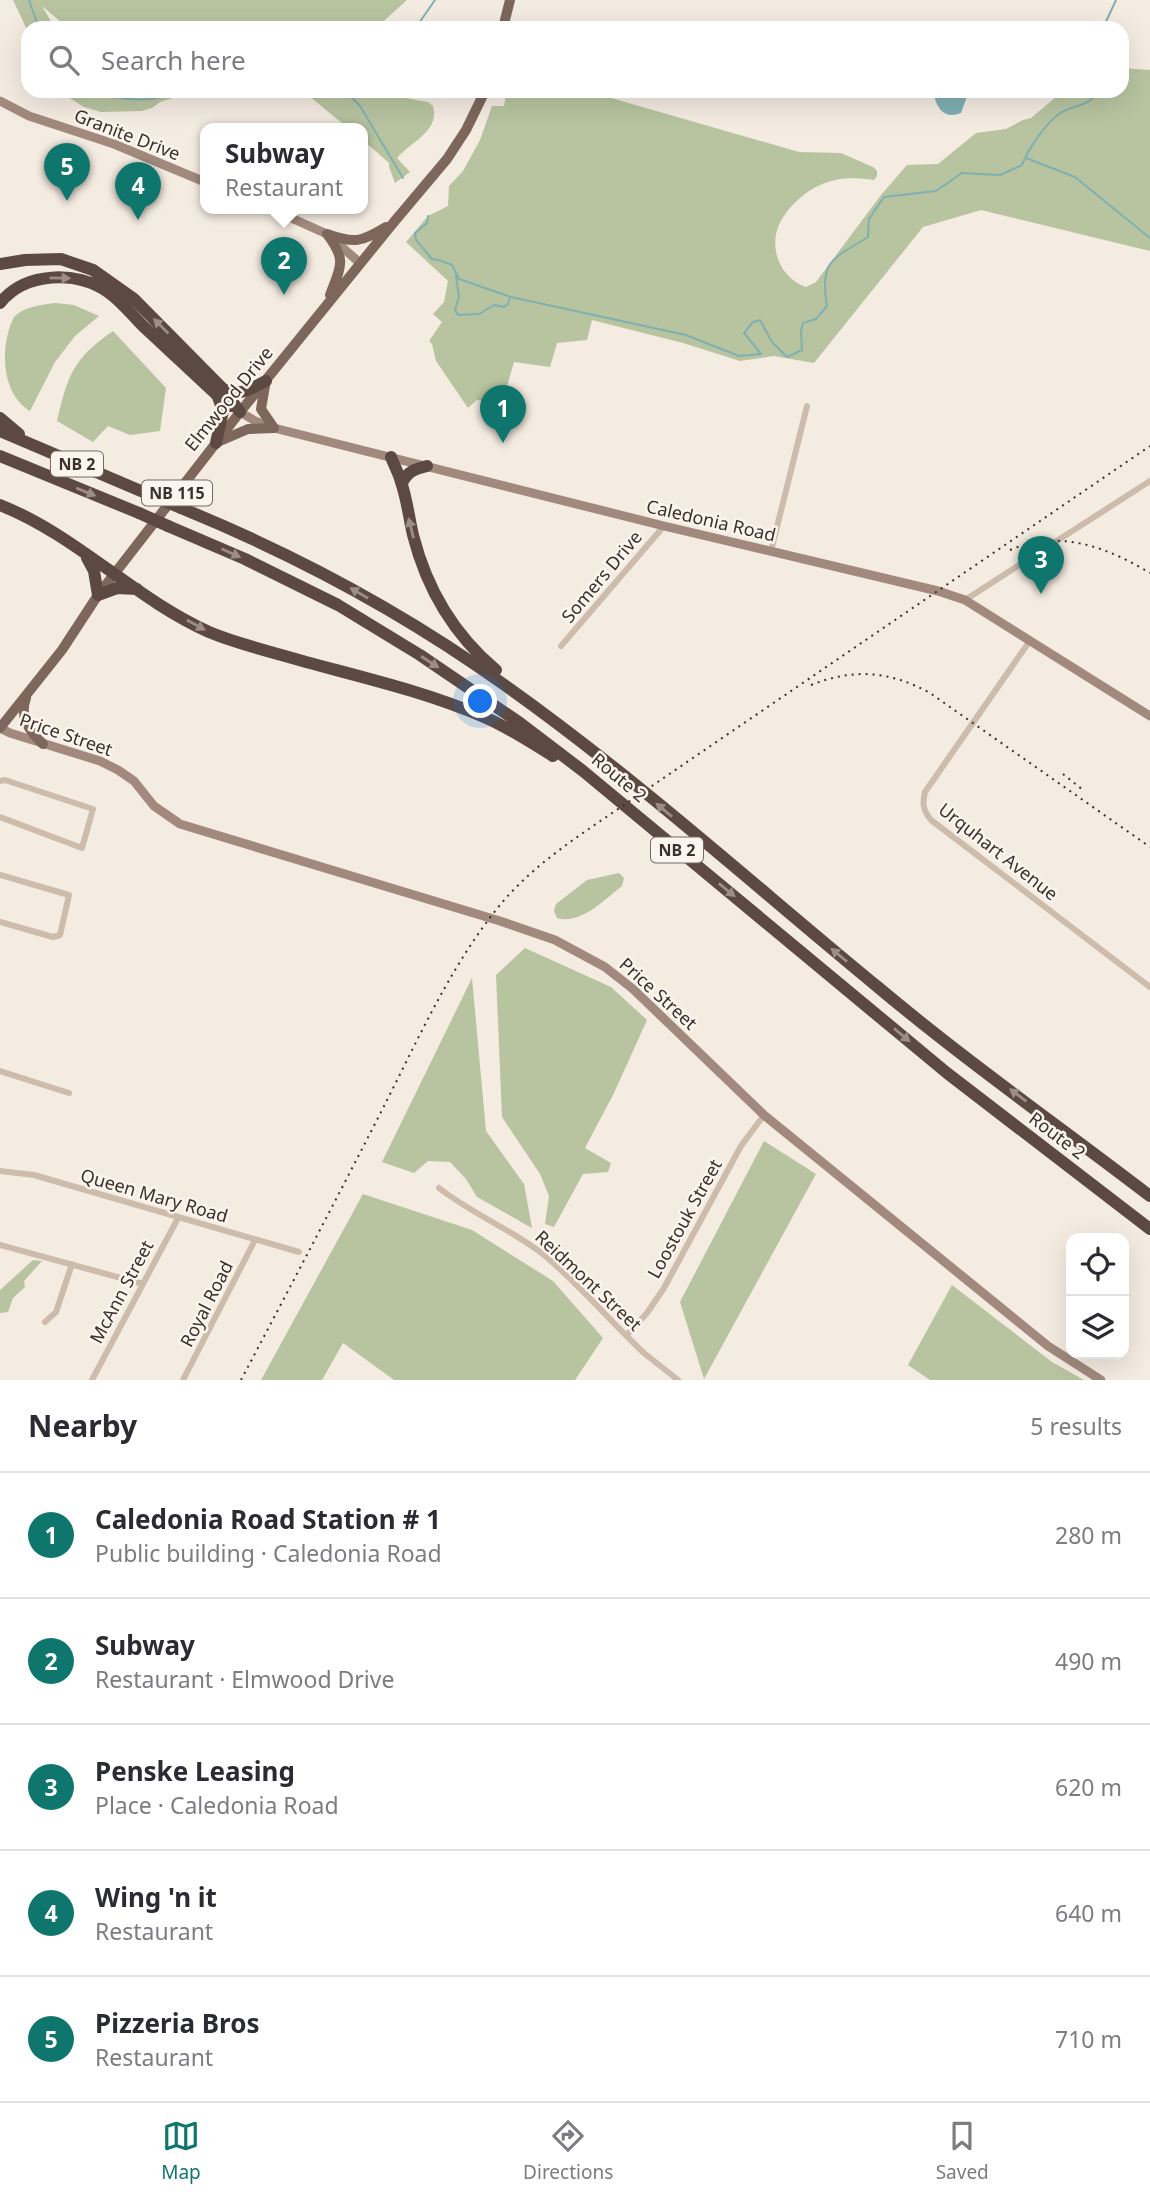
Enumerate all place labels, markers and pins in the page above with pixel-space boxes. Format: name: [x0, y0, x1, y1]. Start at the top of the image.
pin: 5: [44, 143, 90, 201]
pin: 4: [115, 162, 161, 220]
pin: 2: [261, 237, 307, 295]
pin: 1: [480, 385, 526, 443]
pin: 3: [1018, 536, 1064, 594]

